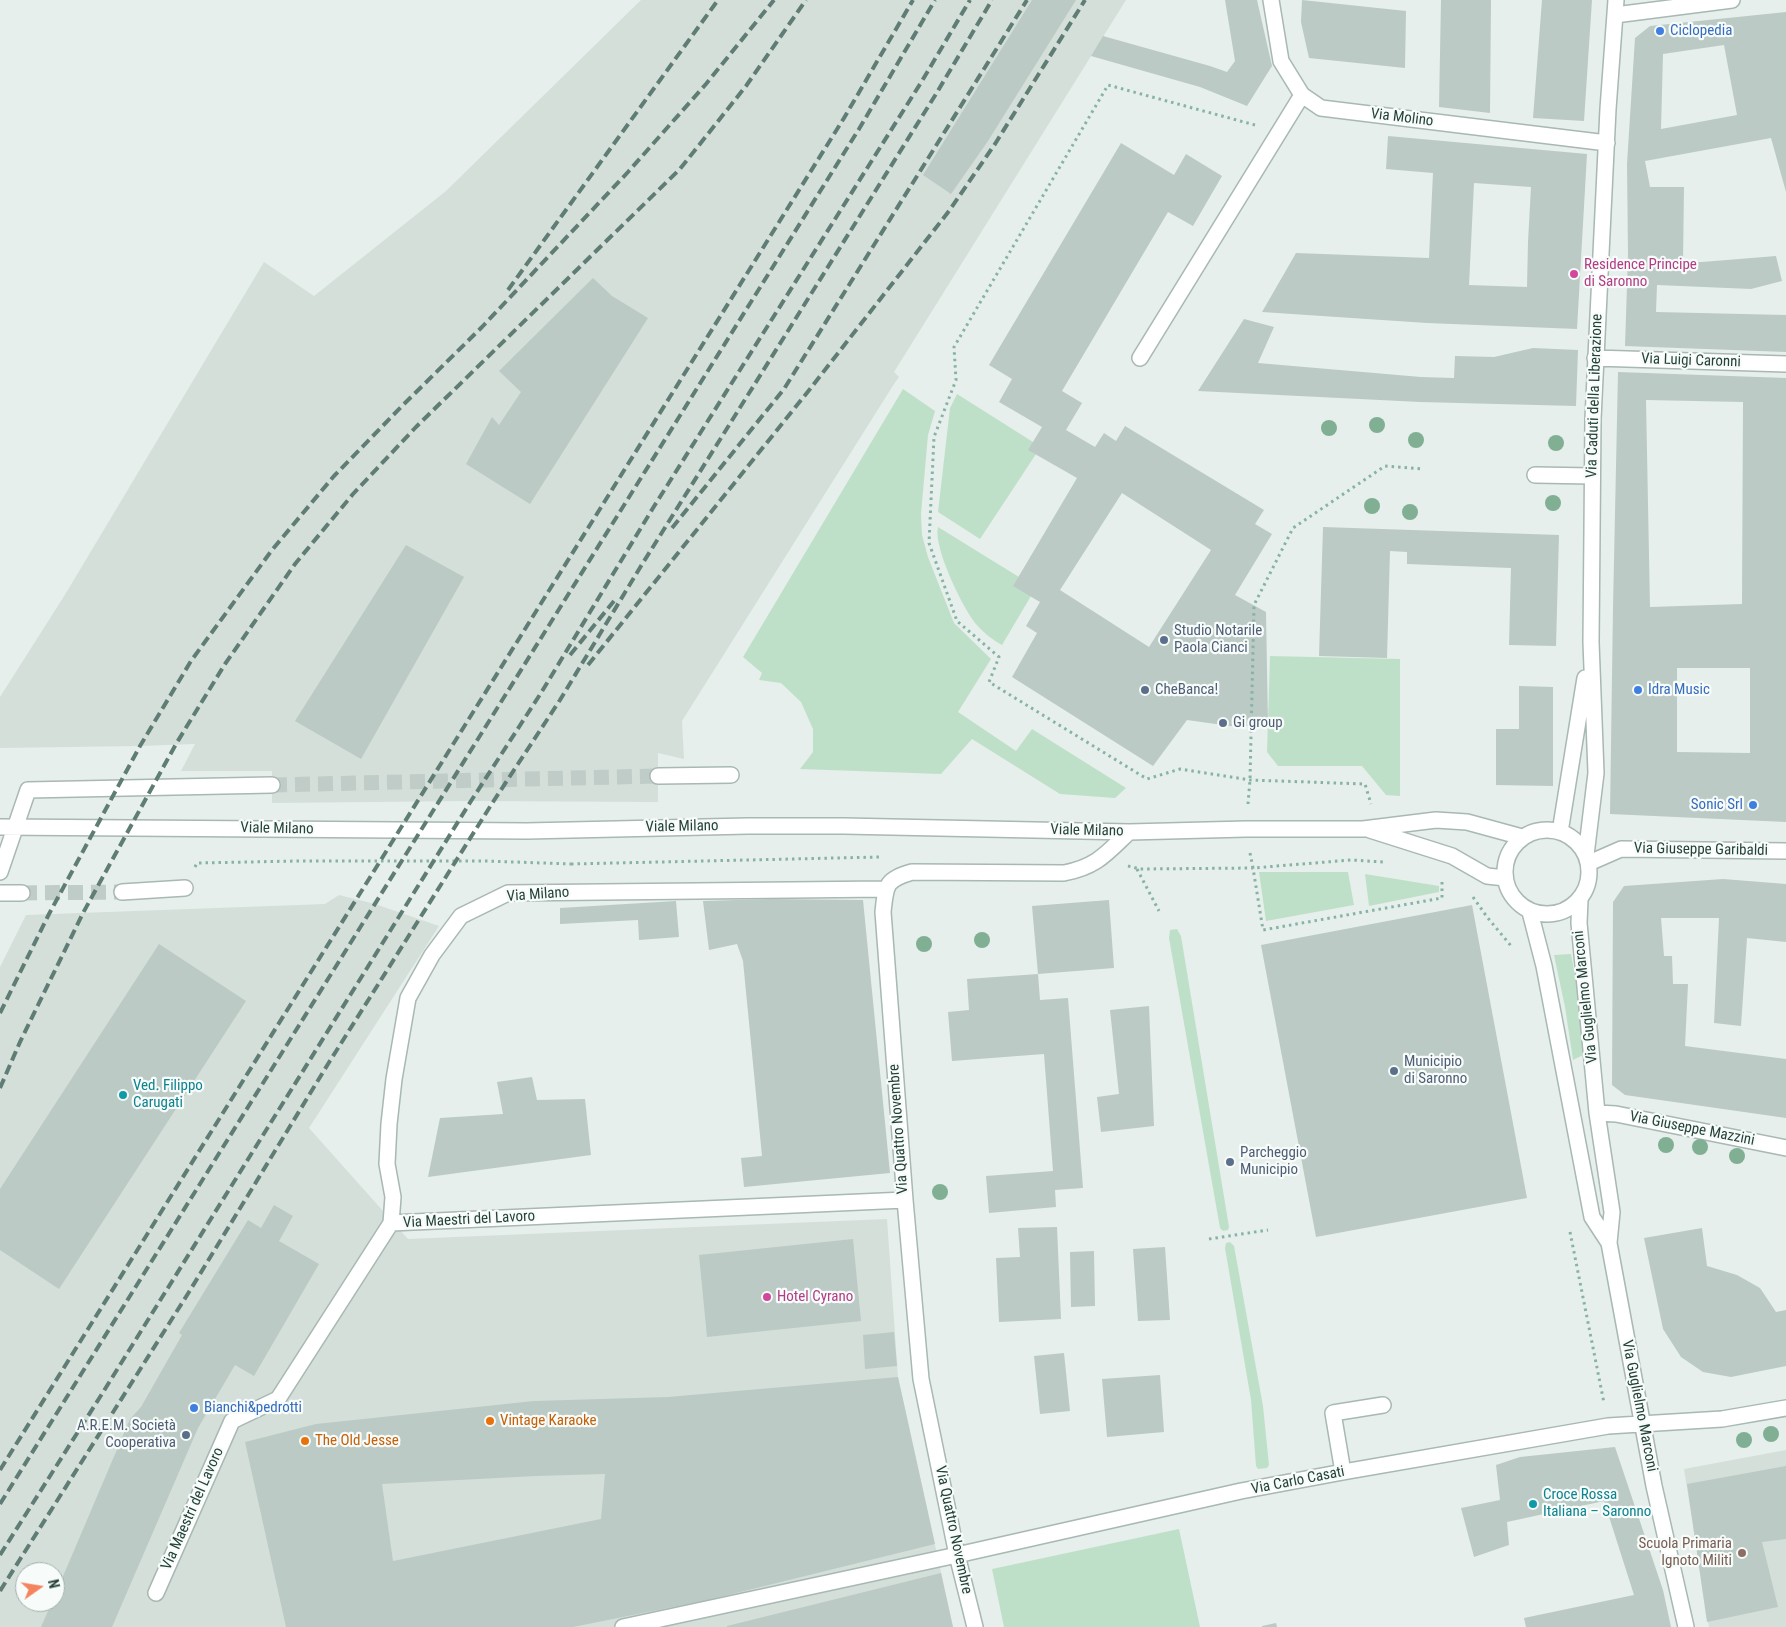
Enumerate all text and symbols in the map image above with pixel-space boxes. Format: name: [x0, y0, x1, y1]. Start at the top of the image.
place label: Ciclopedia: [1670, 22, 1732, 40]
marker: Ciclopedia: [1654, 25, 1666, 37]
street label: Via Molino: [1370, 105, 1434, 131]
place label: Residence Principe di Saronno: [1584, 256, 1697, 291]
marker: Residence Principe di Saronno: [1568, 268, 1580, 280]
street label: Via Caduti della Liberazione: [1583, 313, 1607, 479]
street label: Via Luigi Caronni: [1641, 350, 1741, 372]
place label: Studio Notarile Paola Cianci: [1174, 622, 1262, 657]
marker: Studio Notarile Paola Cianci: [1158, 634, 1170, 646]
place label: CheBanca!: [1155, 681, 1218, 699]
place label: Idra Music: [1648, 681, 1710, 699]
marker: CheBanca!: [1139, 684, 1151, 696]
marker: Idra Music: [1632, 684, 1644, 696]
place label: Gi group: [1233, 714, 1283, 732]
marker: Gi group: [1217, 717, 1229, 729]
place label: Sonic Srl: [1691, 796, 1743, 814]
marker: Sonic Srl: [1747, 799, 1759, 811]
street label: Viale Milano: [645, 817, 719, 837]
street label: Viale Milano: [240, 819, 314, 839]
street label: Viale Milano: [1050, 821, 1124, 841]
street label: Via Giuseppe Garibaldi: [1634, 840, 1768, 860]
street label: Via Milano: [506, 884, 570, 906]
street label: Via Guglielmo Marconi: [1570, 930, 1602, 1064]
place label: Municipio di Saronno: [1404, 1053, 1467, 1088]
street label: Via Quattro Novembre: [885, 1063, 913, 1195]
marker: Municipio di Saronno: [1388, 1065, 1400, 1077]
place label: Ved. Filippo Carugati: [133, 1077, 203, 1112]
marker: Ved. Filippo Carugati: [117, 1089, 129, 1101]
street label: Via Giuseppe Mazzini: [1628, 1108, 1756, 1150]
place label: Parcheggio Municipio: [1240, 1144, 1307, 1179]
marker: Parcheggio Municipio: [1224, 1156, 1236, 1168]
street label: Via Maestri del Lavoro: [403, 1208, 535, 1232]
place label: Hotel Cyrano: [777, 1288, 853, 1306]
marker: Hotel Cyrano: [761, 1291, 773, 1303]
street label: Via Guglielmo Marconi: [1617, 1339, 1661, 1473]
place label: Bianchi&pedrotti: [204, 1399, 302, 1417]
marker: Bianchi&pedrotti: [188, 1402, 200, 1414]
place label: Vintage Karaoke: [500, 1412, 597, 1430]
marker: Vintage Karaoke: [484, 1415, 496, 1427]
place label: A.R.E.M. Società Cooperativa: [77, 1417, 176, 1452]
marker: A.R.E.M. Società Cooperativa: [180, 1429, 192, 1441]
place label: The Old Jesse: [315, 1432, 399, 1450]
marker: The Old Jesse: [299, 1435, 311, 1447]
street label: Via Maestri del Lavoro: [158, 1445, 228, 1573]
street label: Via Carlo Casati: [1250, 1463, 1346, 1499]
street label: Via Quattro Novembre: [931, 1464, 975, 1596]
place label: Croce Rossa Italiana – Saronno: [1543, 1486, 1651, 1521]
marker: Croce Rossa Italiana – Saronno: [1527, 1498, 1539, 1510]
place label: Scuola Primaria Ignoto Militi: [1638, 1535, 1732, 1570]
marker: Scuola Primaria Ignoto Militi: [1736, 1547, 1748, 1559]
north arrow: [15, 1562, 65, 1612]
text: N: [45, 1578, 62, 1590]

